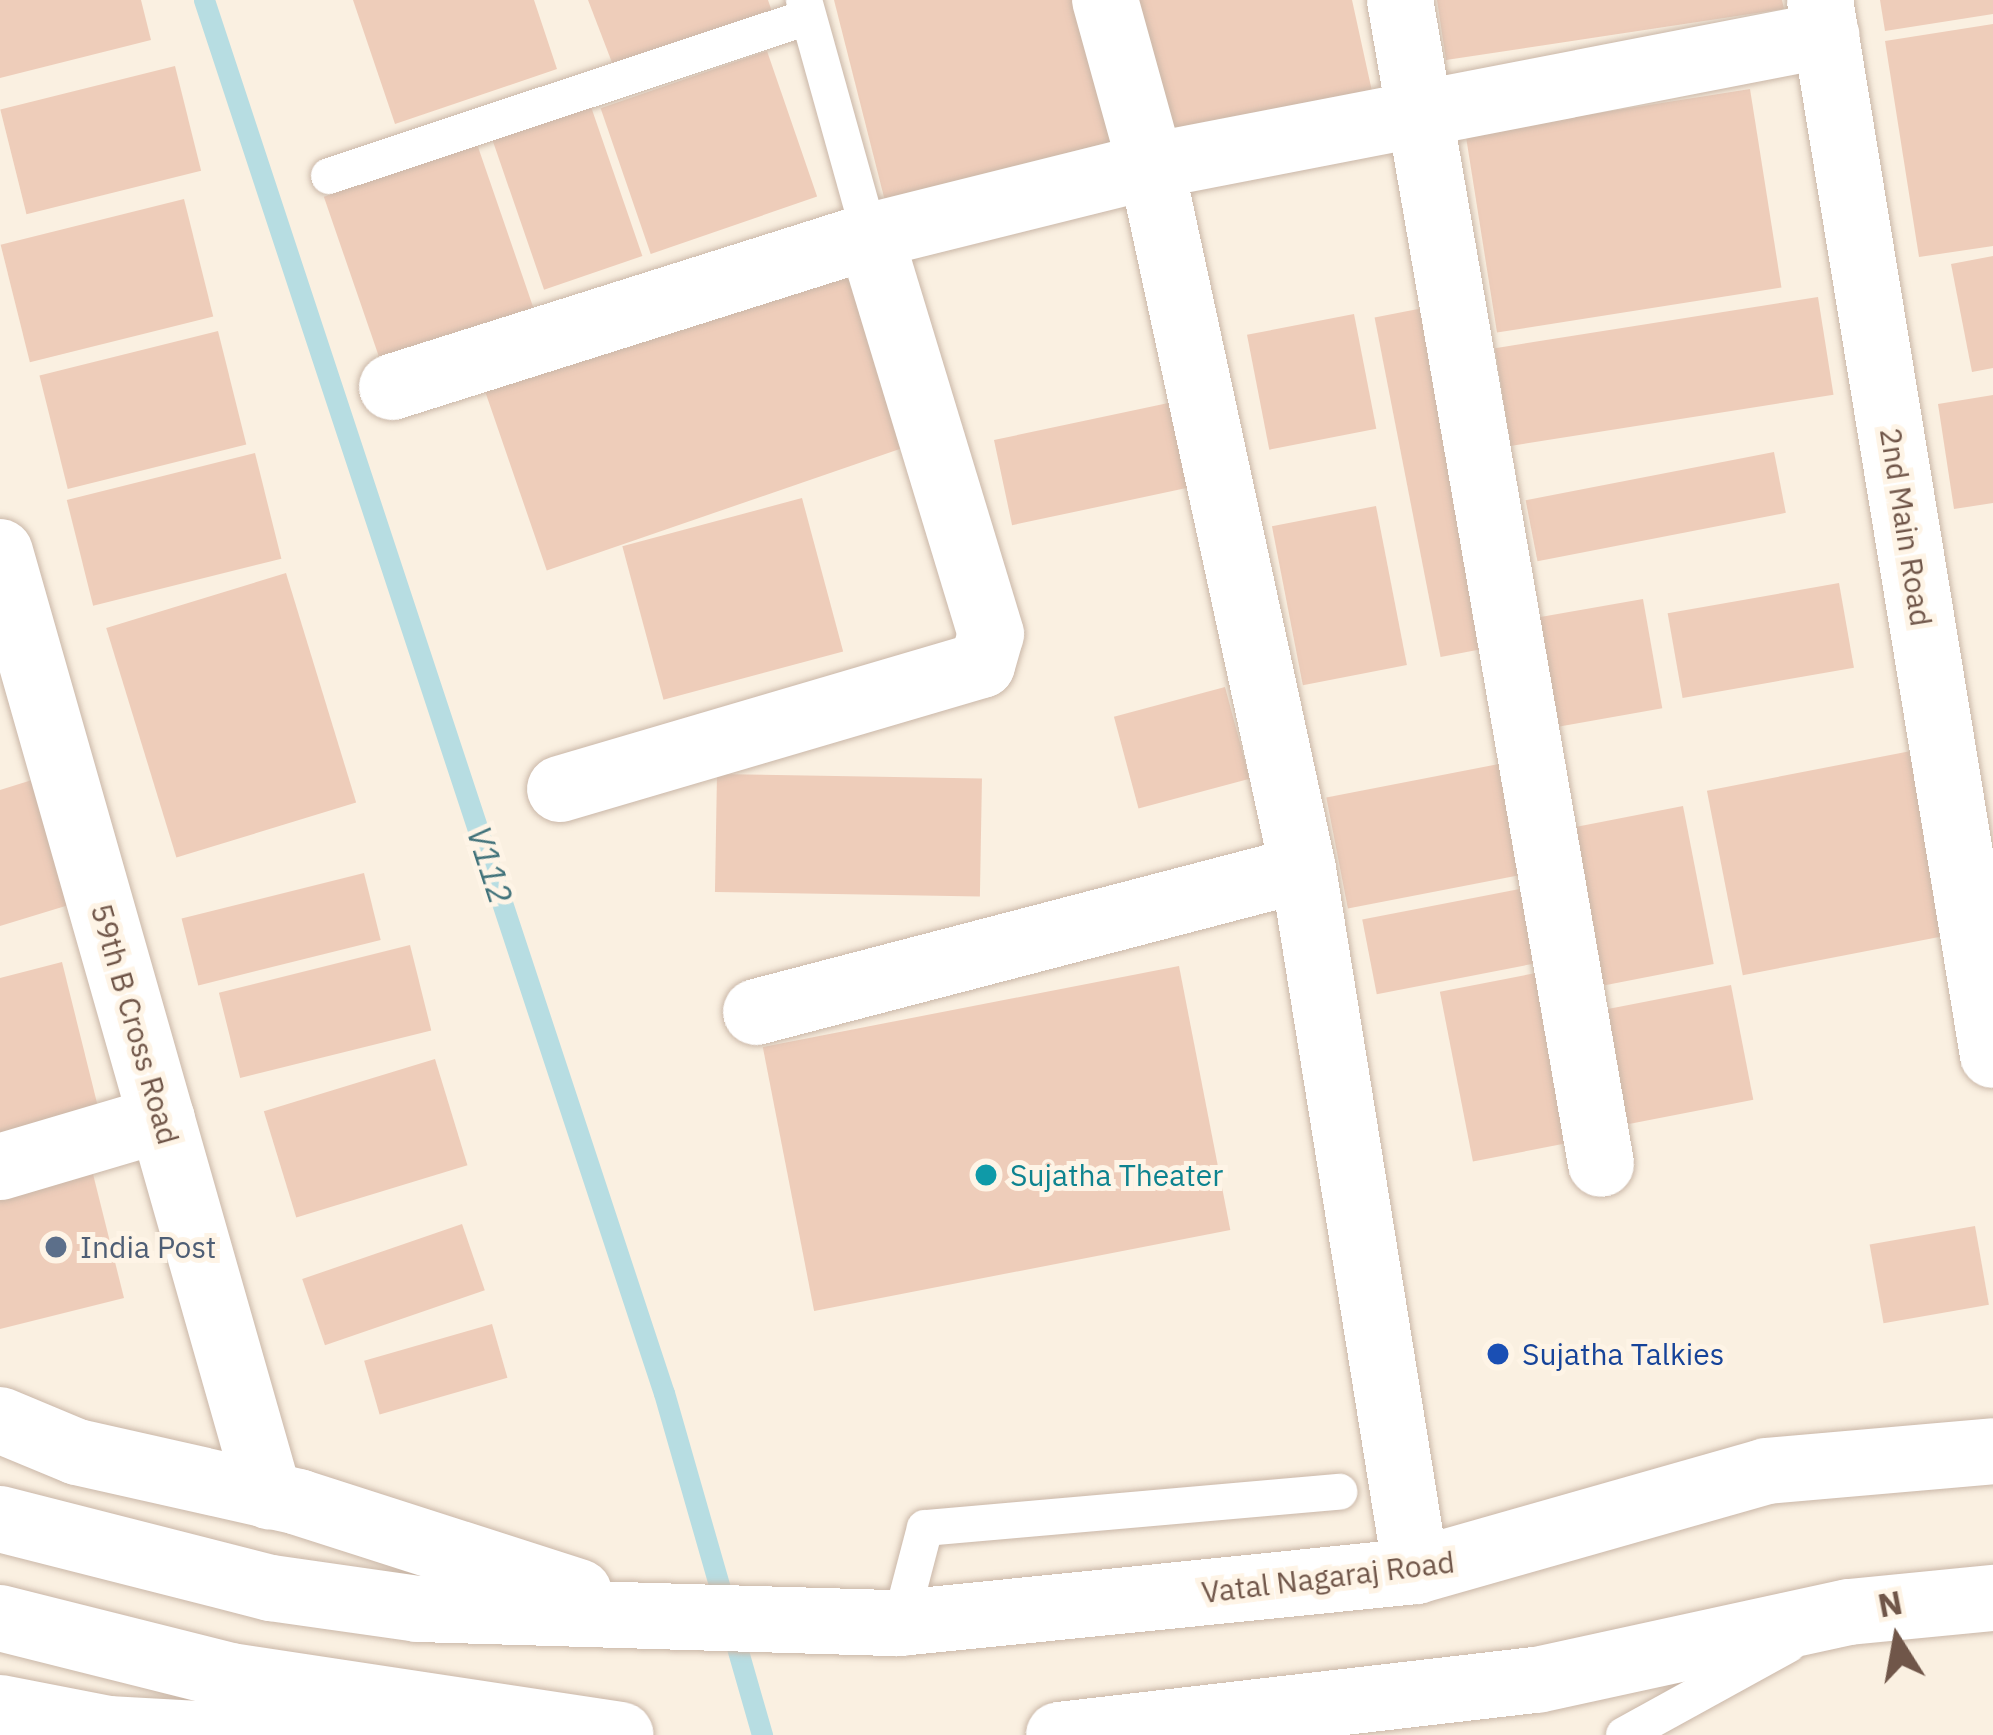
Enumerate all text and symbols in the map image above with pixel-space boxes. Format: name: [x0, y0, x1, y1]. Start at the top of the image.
street label: 2nd Main Road: [1873, 425, 1939, 629]
water label: V112: [459, 821, 521, 909]
street label: 59th B Cross Road: [83, 900, 187, 1148]
place label: Sujatha Theater: [1010, 1157, 1223, 1193]
marker: Sujatha Theater: [973, 1162, 999, 1188]
place label: India Post: [80, 1229, 216, 1265]
marker: India Post: [43, 1234, 69, 1260]
place label: Sujatha Talkies: [1522, 1336, 1724, 1372]
marker: Sujatha Talkies: [1485, 1341, 1511, 1367]
street label: Vatal Nagaraj Road: [1199, 1544, 1457, 1610]
north arrow: [1837, 1579, 1957, 1699]
text: N: [1874, 1580, 1906, 1627]

